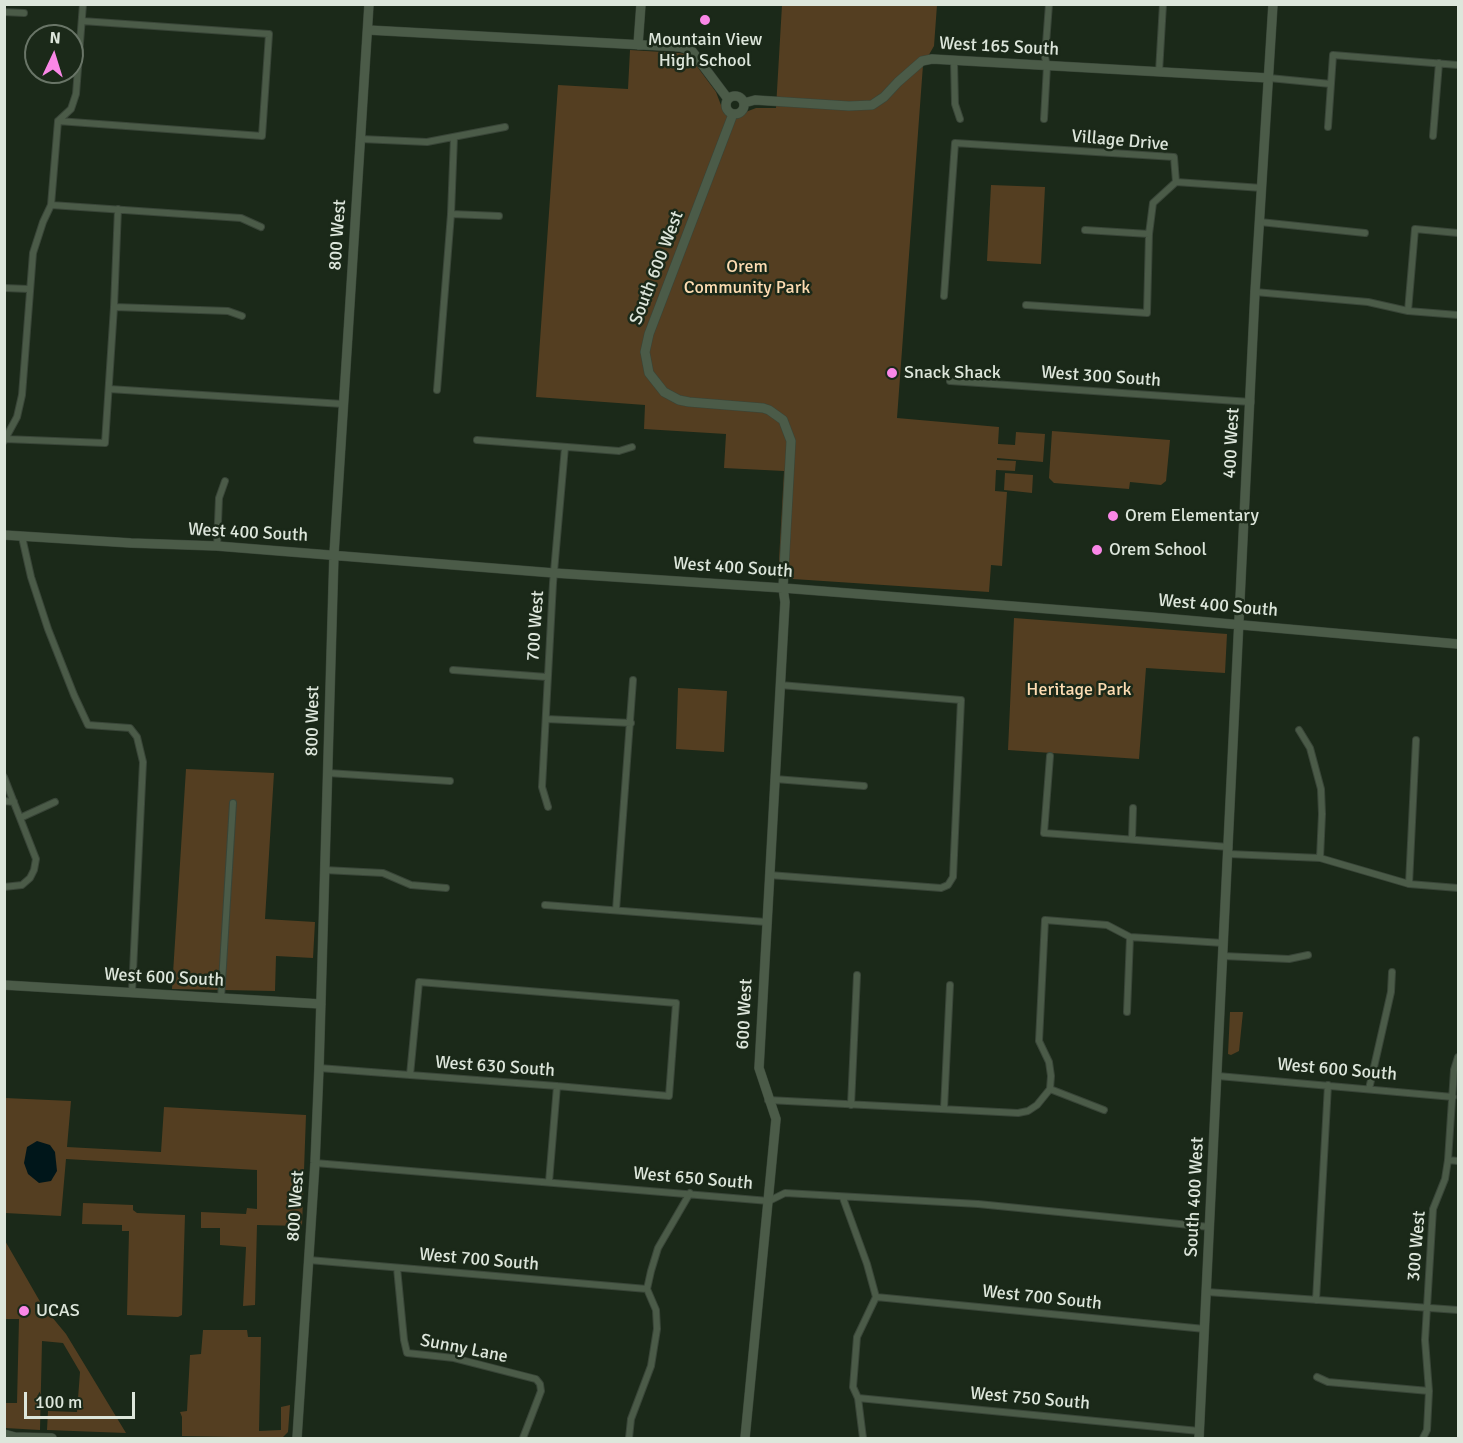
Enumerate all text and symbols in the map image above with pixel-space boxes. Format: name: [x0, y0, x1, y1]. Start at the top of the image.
marker: Mountain View High School: [698, 13, 712, 27]
north arrow: [24, 24, 84, 84]
text: N: [49, 28, 61, 48]
place label: Mountain View High School: [648, 29, 762, 72]
street label: West 165 South: [938, 33, 1060, 61]
street label: Village Drive: [1071, 126, 1169, 156]
street label: 800 West: [325, 199, 351, 271]
street label: South 600 West: [625, 208, 689, 328]
park label: Orem Community Park: [684, 256, 810, 298]
place label: Snack Shack: [904, 362, 1001, 384]
street label: West 300 South: [1040, 362, 1162, 392]
marker: Snack Shack: [885, 366, 899, 380]
street label: 400 West: [1219, 407, 1245, 479]
place label: Orem Elementary: [1125, 505, 1259, 527]
marker: Orem Elementary: [1106, 509, 1120, 523]
street label: West 400 South: [187, 519, 309, 547]
place label: Orem School: [1109, 539, 1207, 561]
marker: Orem School: [1090, 543, 1104, 557]
street label: West 400 South: [672, 553, 794, 583]
street label: 700 West: [523, 590, 549, 662]
street label: West 400 South: [1157, 590, 1279, 622]
park label: Heritage Park: [1026, 679, 1132, 701]
street label: 800 West: [302, 685, 324, 757]
street label: West 600 South: [103, 964, 225, 992]
street label: 600 West: [732, 978, 758, 1050]
street label: West 630 South: [434, 1052, 556, 1082]
street label: West 600 South: [1276, 1054, 1398, 1086]
street label: South 400 West: [1181, 1136, 1209, 1258]
street label: West 650 South: [632, 1163, 754, 1195]
street label: 800 West: [283, 1170, 309, 1242]
street label: 300 West: [1403, 1210, 1431, 1282]
street label: West 700 South: [418, 1244, 540, 1276]
street label: West 700 South: [981, 1281, 1103, 1315]
place label: UCAS: [36, 1300, 80, 1322]
marker: UCAS: [17, 1304, 31, 1318]
street label: Sunny Lane: [418, 1330, 510, 1368]
scale bar: [27, 1380, 138, 1418]
street label: West 750 South: [969, 1383, 1091, 1415]
text: 100 m: [35, 1391, 82, 1413]

